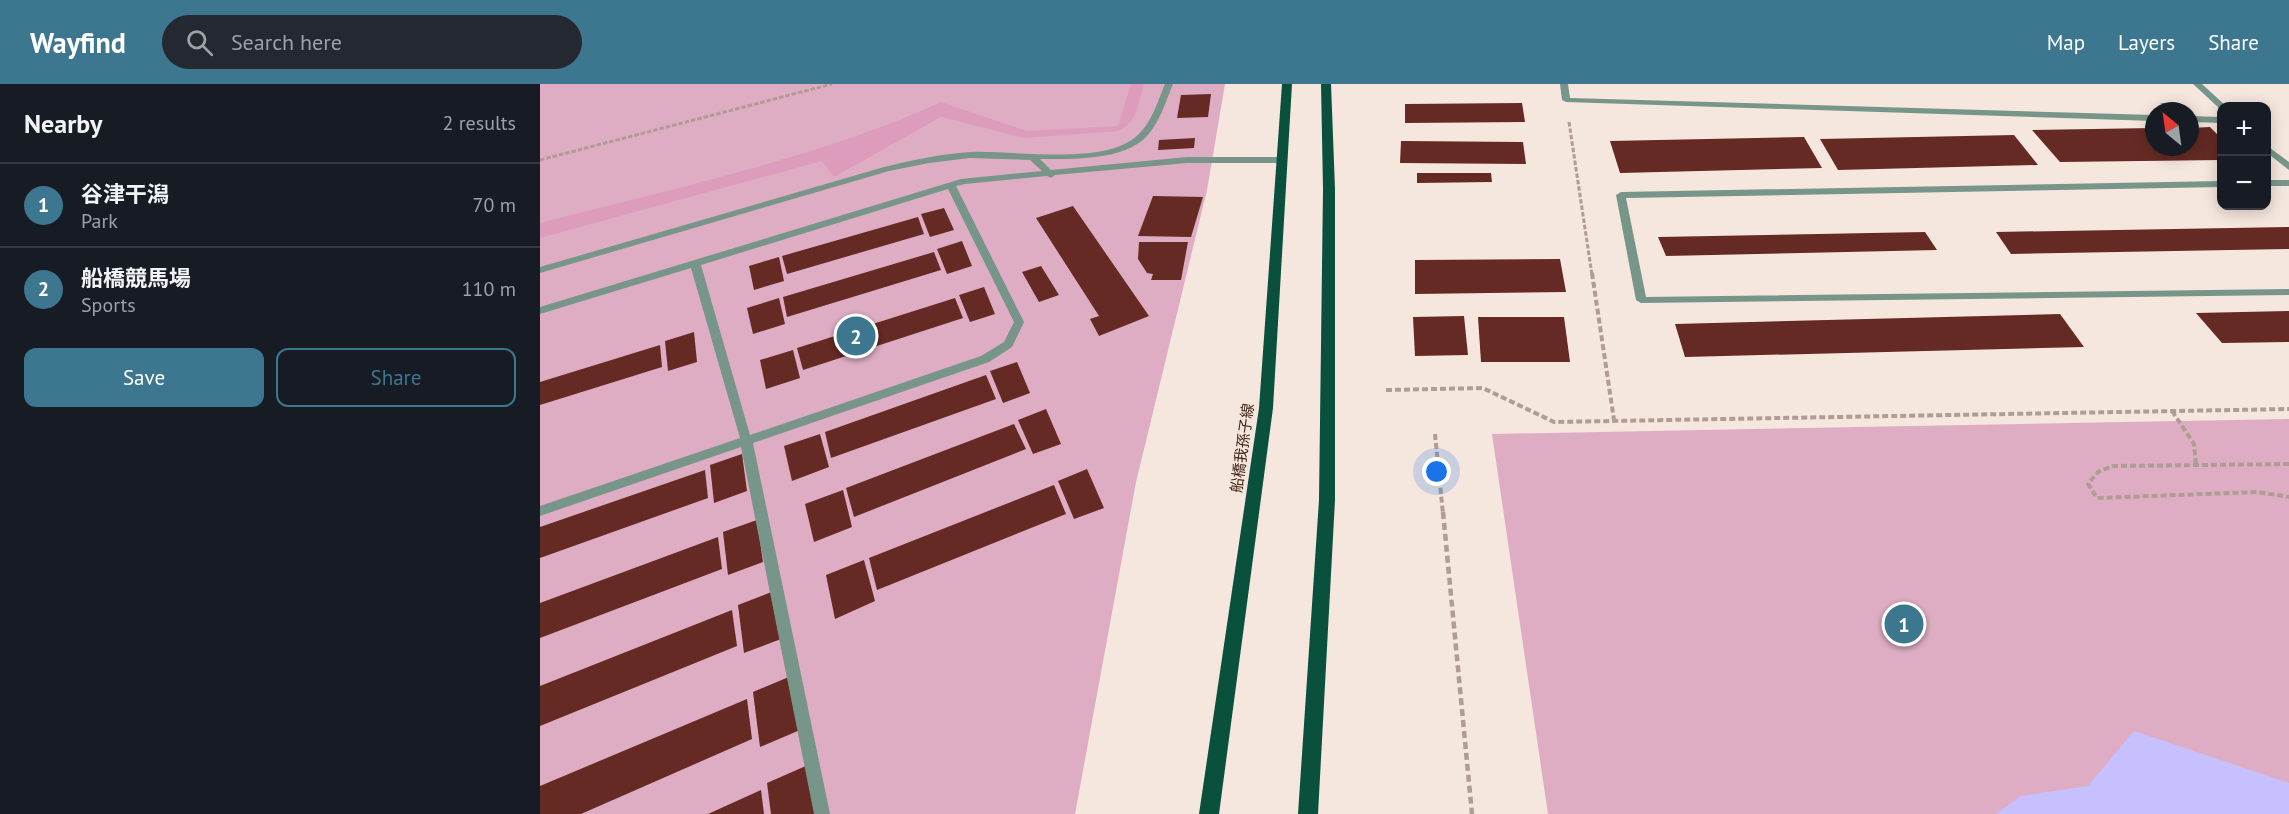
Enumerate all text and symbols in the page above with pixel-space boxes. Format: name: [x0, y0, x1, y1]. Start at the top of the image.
search box: [162, 15, 582, 69]
text: Wayfind: [30, 24, 126, 61]
icon: search: [183, 26, 216, 59]
text: Search here: [231, 28, 342, 56]
text: Map: [2047, 29, 2085, 56]
text: Layers: [2118, 29, 2175, 56]
text: Share: [2208, 29, 2259, 56]
north arrow: [2145, 102, 2199, 156]
map controls: [2217, 102, 2271, 210]
button: +: [2217, 102, 2271, 156]
text: Nearby: [24, 107, 102, 140]
text: 2 results: [443, 110, 516, 136]
button: −: [2217, 156, 2271, 210]
text: 谷津干潟: [81, 180, 169, 208]
text: 1: [38, 192, 49, 218]
text: 70 m: [473, 192, 516, 218]
text: Park: [81, 208, 118, 234]
text: 船橋競馬場: [81, 264, 191, 292]
text: 2: [38, 276, 49, 302]
text: 110 m: [462, 276, 516, 302]
text: Sports: [81, 292, 136, 318]
pin: 2: [836, 314, 876, 358]
button: Save: [24, 348, 264, 407]
button: Share: [276, 348, 516, 407]
street label: 船橋我孫子線: [1226, 402, 1258, 494]
your location: [1422, 457, 1451, 486]
pin: 1: [1884, 602, 1924, 646]

